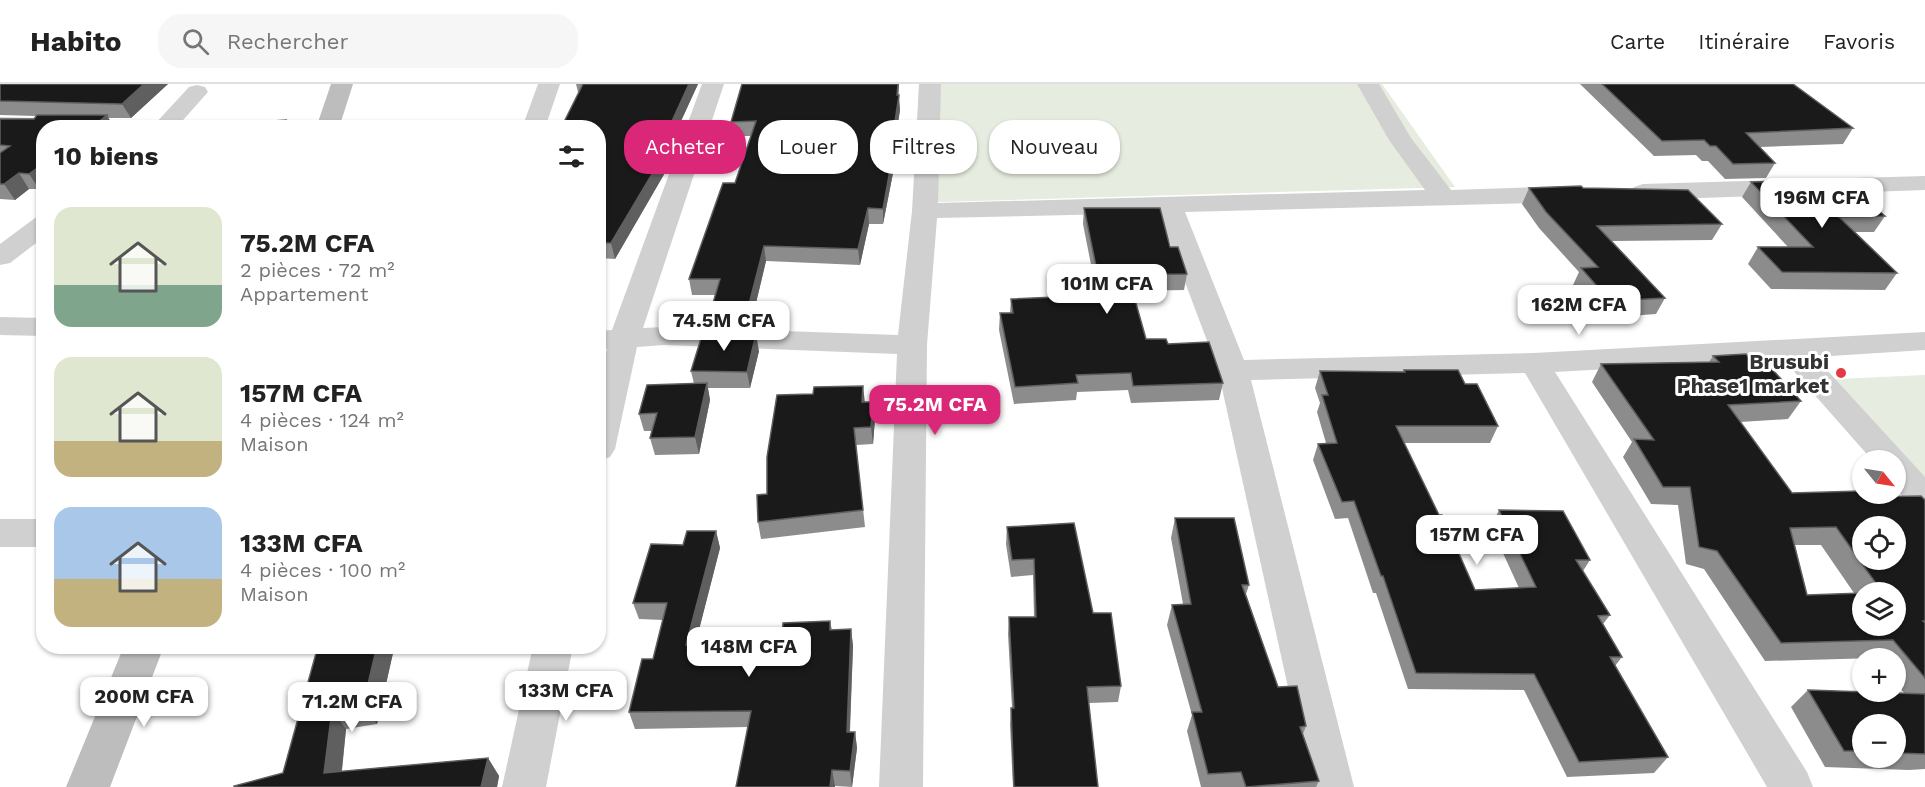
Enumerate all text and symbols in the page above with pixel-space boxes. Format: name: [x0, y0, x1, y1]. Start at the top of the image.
search box: [158, 14, 578, 68]
text: Habito: [30, 25, 122, 58]
icon: search: [179, 25, 212, 58]
text: Rechercher: [227, 29, 348, 54]
text: Carte: [1610, 29, 1665, 54]
text: Itinéraire: [1698, 29, 1790, 54]
text: Favoris: [1823, 29, 1895, 54]
chip: Acheter: [624, 120, 746, 174]
chip: Louer: [758, 120, 858, 174]
chip: Filtres: [870, 120, 977, 174]
chip: Nouveau: [989, 120, 1120, 174]
icon: filters: [555, 140, 588, 173]
text: 10 biens: [54, 141, 158, 171]
pin: 196M CFA: [1760, 178, 1884, 229]
text: 196M CFA: [1774, 185, 1870, 209]
text: 75.2M CFA: [240, 228, 374, 258]
icon: home: [102, 231, 174, 303]
text: 2 pièces · 72 m²: [240, 258, 395, 282]
pin: 101M CFA: [1045, 264, 1169, 315]
text: 101M CFA: [1061, 271, 1153, 295]
text: Appartement: [240, 282, 368, 306]
pin: 162M CFA: [1517, 285, 1641, 336]
text: 162M CFA: [1532, 292, 1626, 316]
pin: 74.5M CFA: [655, 301, 793, 352]
text: 74.5M CFA: [673, 308, 775, 332]
place label: Brusubi Phase1 market: [1677, 349, 1829, 398]
marker: Brusubi Phase1 market: [1834, 366, 1848, 380]
text: 157M CFA: [240, 378, 362, 408]
icon: home: [102, 381, 174, 453]
pin: 75.2M CFA: [866, 385, 1004, 436]
text: 75.2M CFA: [883, 392, 987, 416]
text: 4 pièces · 124 m²: [240, 408, 404, 432]
text: Maison: [240, 432, 309, 456]
north arrow: [1852, 450, 1906, 504]
map controls: [1852, 450, 1906, 768]
pin: 157M CFA: [1415, 515, 1539, 566]
button: locate: [1852, 516, 1906, 570]
text: 157M CFA: [1430, 522, 1524, 546]
text: 133M CFA: [240, 528, 363, 558]
icon: home: [102, 531, 174, 603]
text: 4 pièces · 100 m²: [240, 558, 405, 582]
text: Maison: [240, 582, 309, 606]
button: layers: [1852, 582, 1906, 636]
pin: 148M CFA: [687, 627, 811, 678]
text: 148M CFA: [701, 634, 797, 658]
button: +: [1852, 648, 1906, 702]
pin: 133M CFA: [504, 671, 628, 722]
pin: 200M CFA: [82, 677, 206, 728]
text: 133M CFA: [519, 678, 613, 702]
pin: 71.2M CFA: [283, 682, 421, 733]
text: 200M CFA: [94, 684, 194, 708]
text: 71.2M CFA: [302, 689, 402, 713]
button: −: [1852, 714, 1906, 768]

